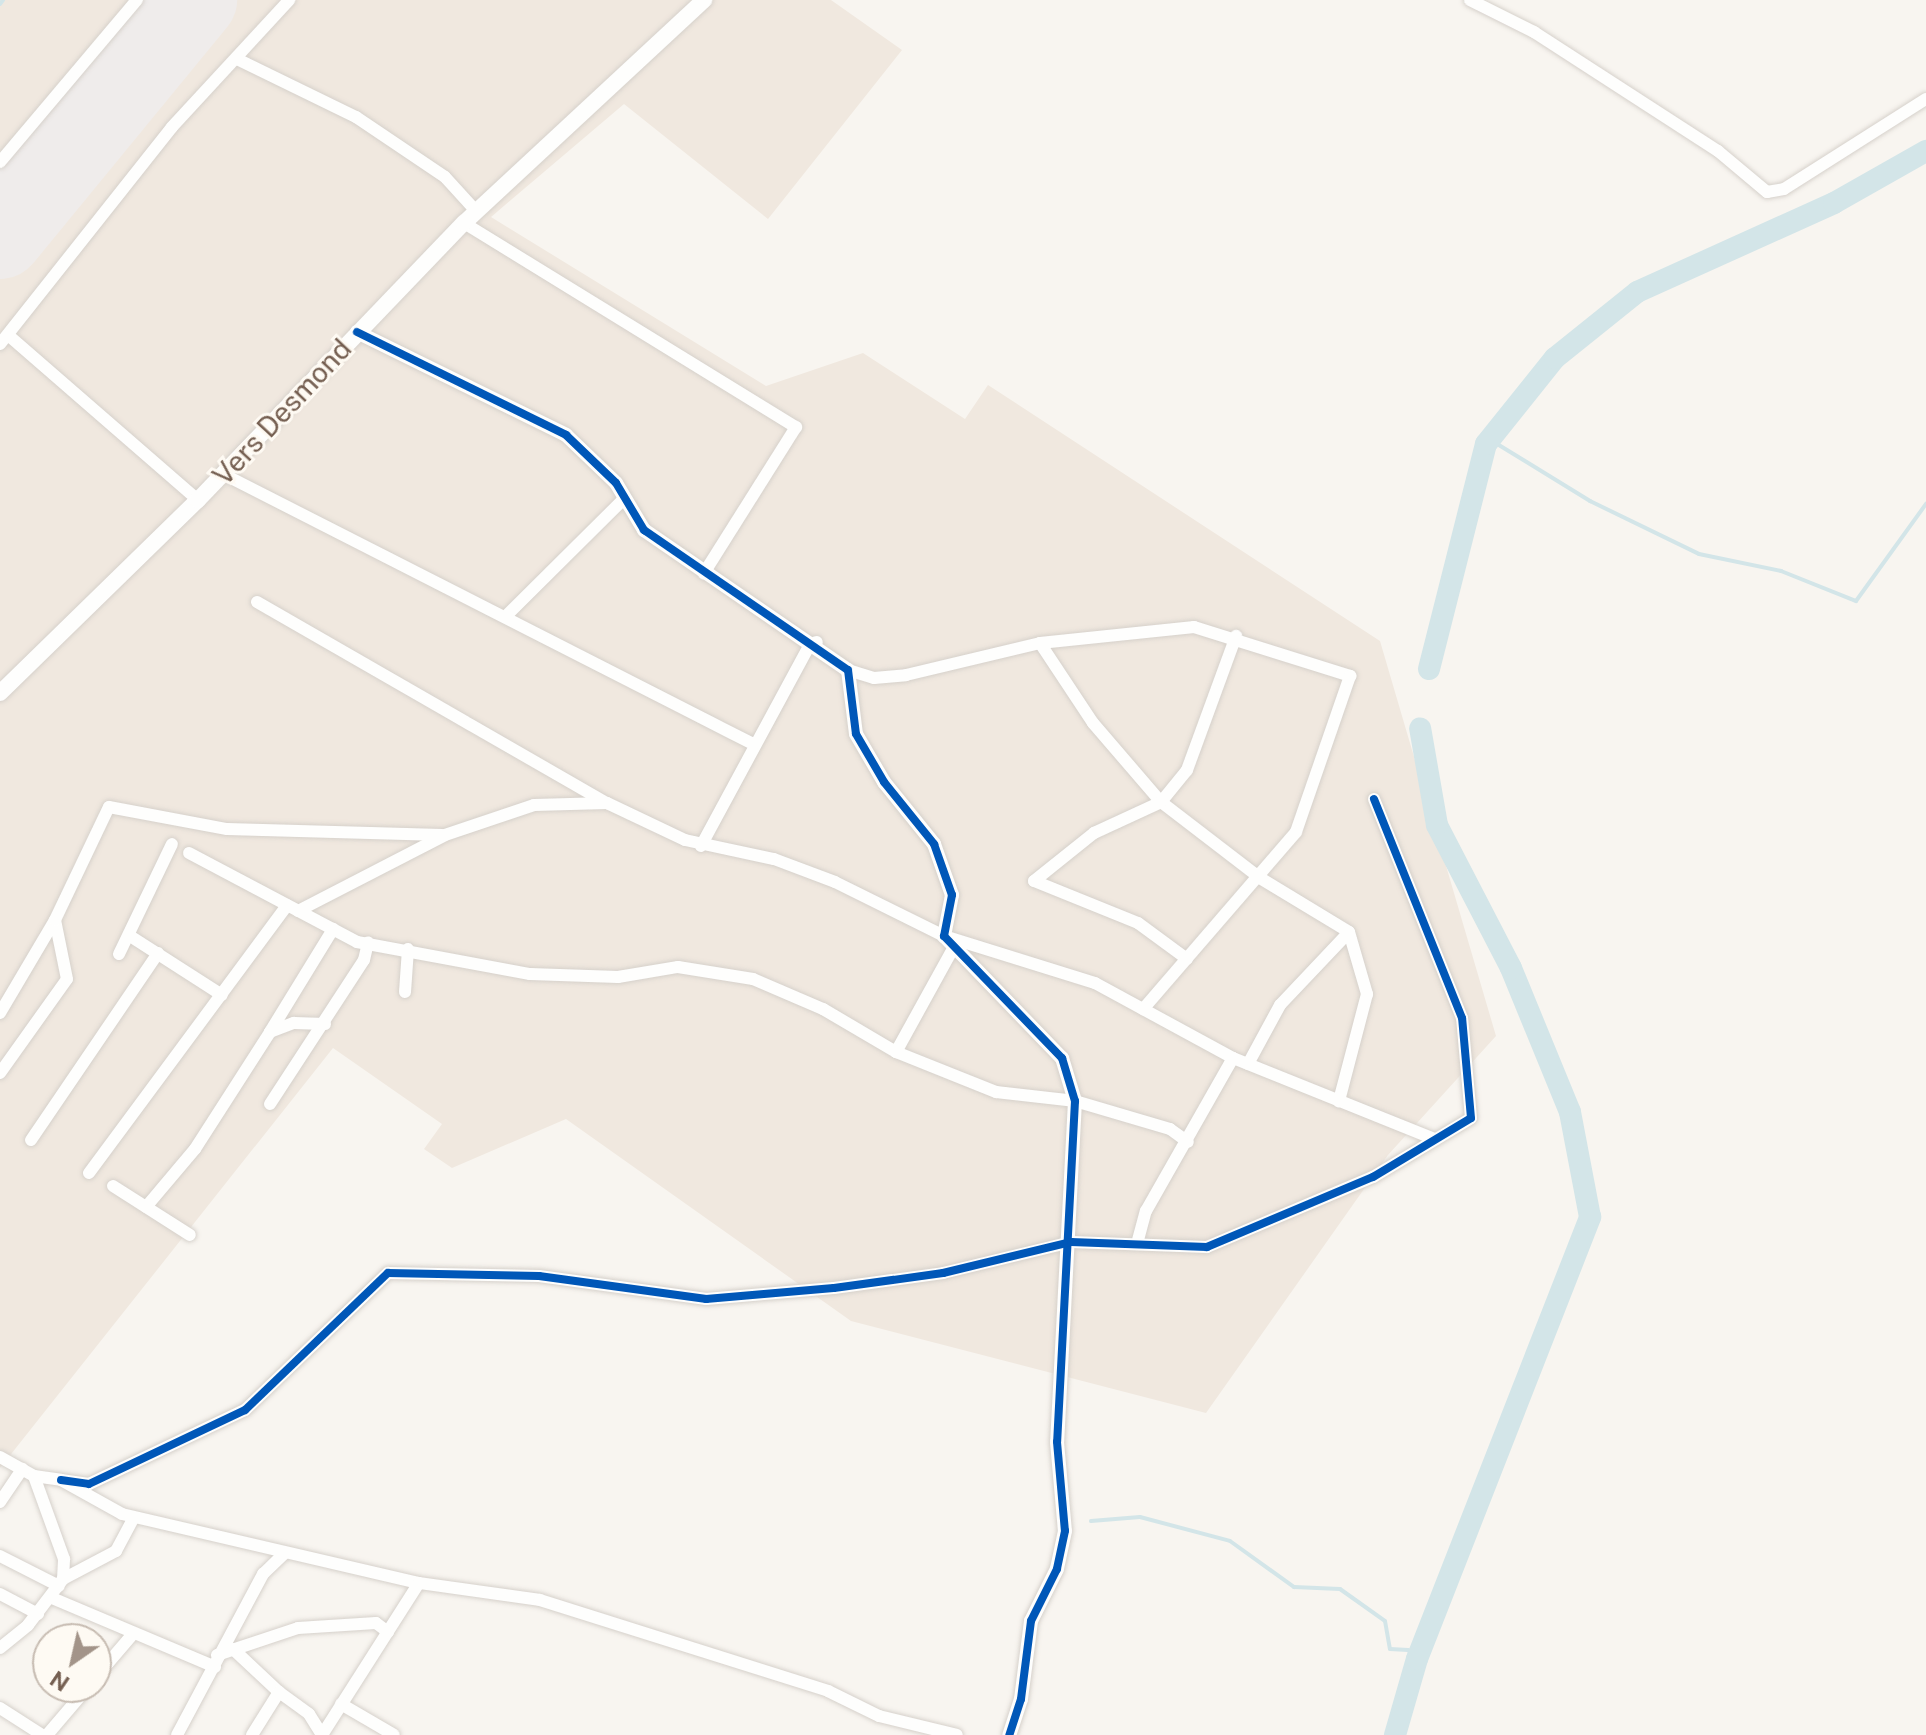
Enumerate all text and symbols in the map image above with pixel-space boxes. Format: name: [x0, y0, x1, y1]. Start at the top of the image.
street label: Vers Desmond: [206, 332, 358, 492]
north arrow: [32, 1623, 112, 1703]
text: N: [45, 1666, 74, 1697]

